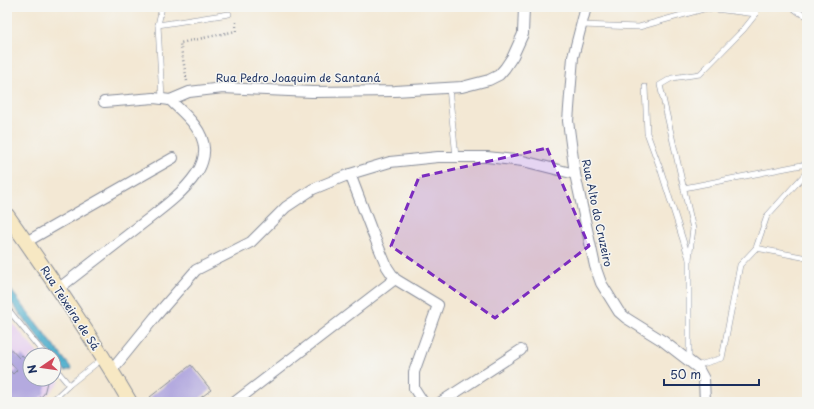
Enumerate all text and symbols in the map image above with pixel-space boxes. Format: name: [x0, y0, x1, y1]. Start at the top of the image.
street label: Rua Pedro Joaquim de Santaná: [216, 69, 380, 86]
street label: Rua Alto do Cruzeiro: [578, 158, 617, 268]
street label: Rua Teixeira de Sá: [37, 262, 104, 353]
north arrow: [22, 347, 62, 387]
scale bar: [664, 361, 759, 387]
text: N: [22, 363, 41, 376]
text: 50 m: [670, 365, 701, 383]

